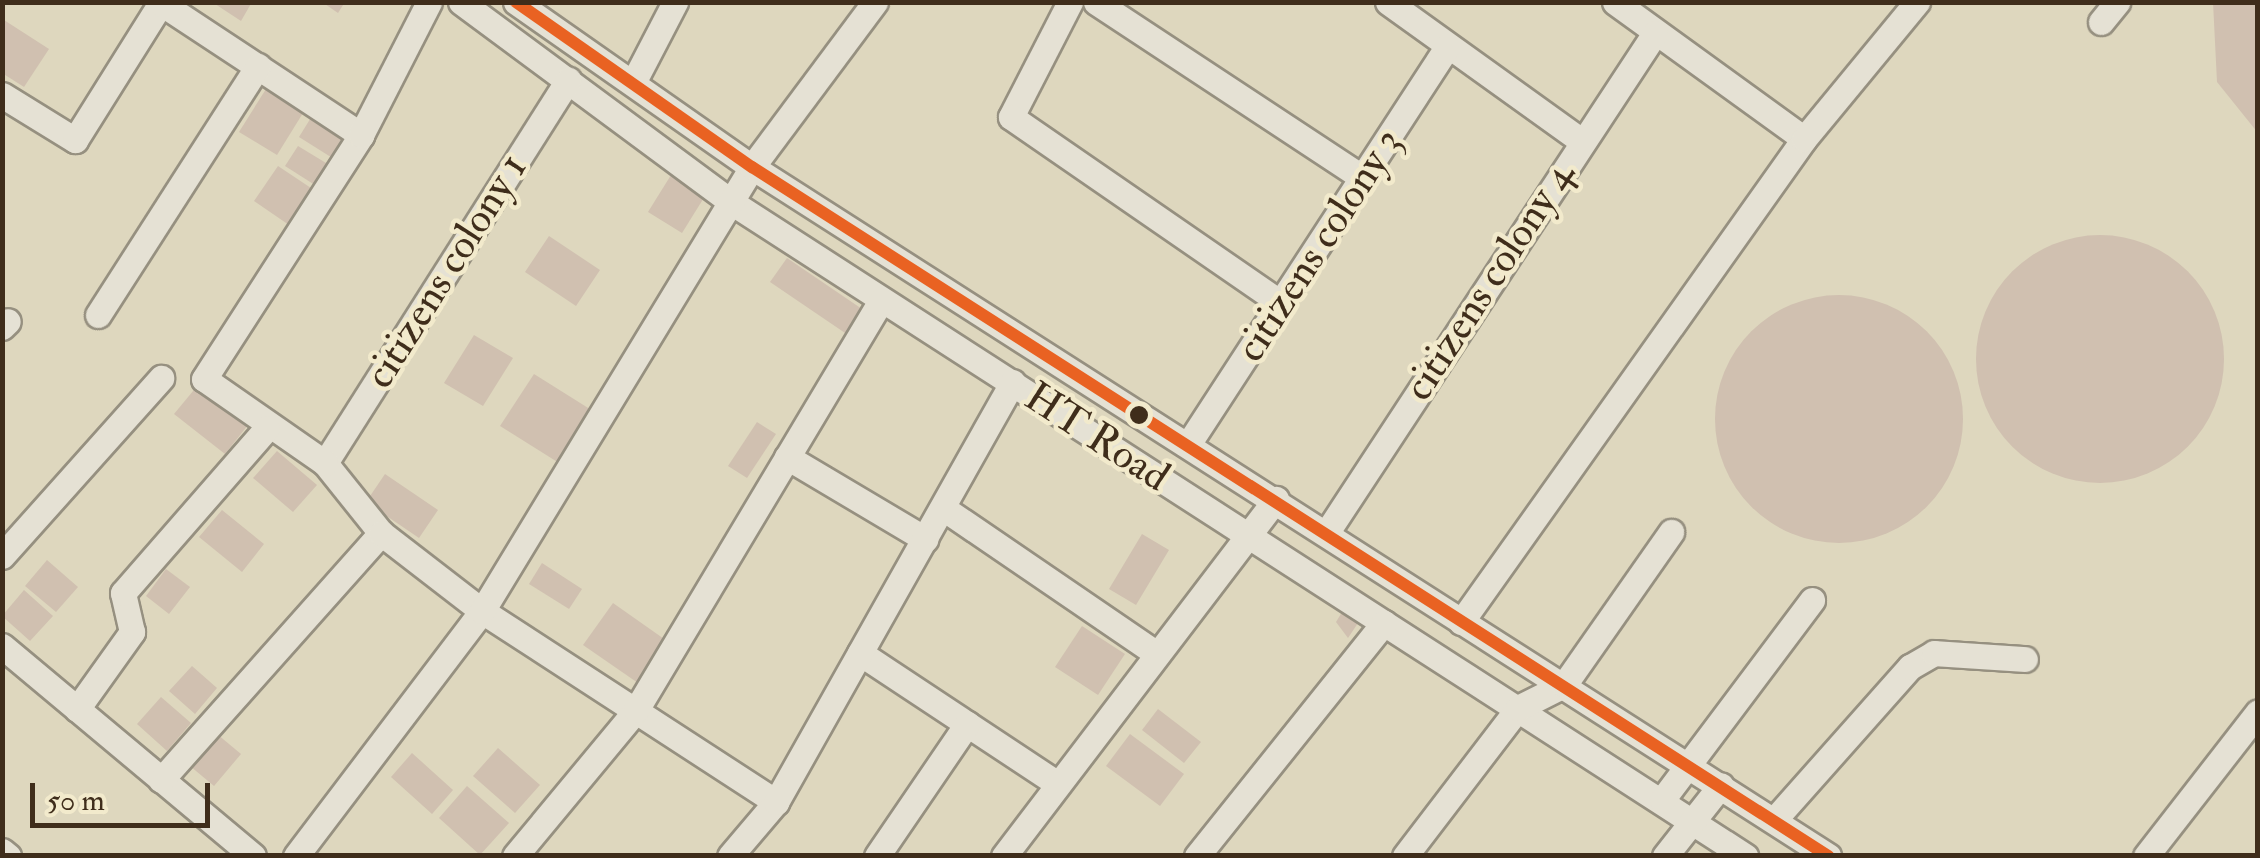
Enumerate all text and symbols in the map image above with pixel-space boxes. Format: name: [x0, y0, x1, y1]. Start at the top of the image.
street label: citizens colony 3: [1225, 119, 1413, 371]
street label: citizens colony 1: [354, 145, 538, 397]
street label: citizens colony 4: [1393, 152, 1585, 410]
street label: HT Road: [1015, 372, 1179, 502]
unlabelled marker: [1129, 405, 1149, 425]
scale bar: [35, 763, 215, 825]
text: 50 m: [47, 782, 105, 819]

